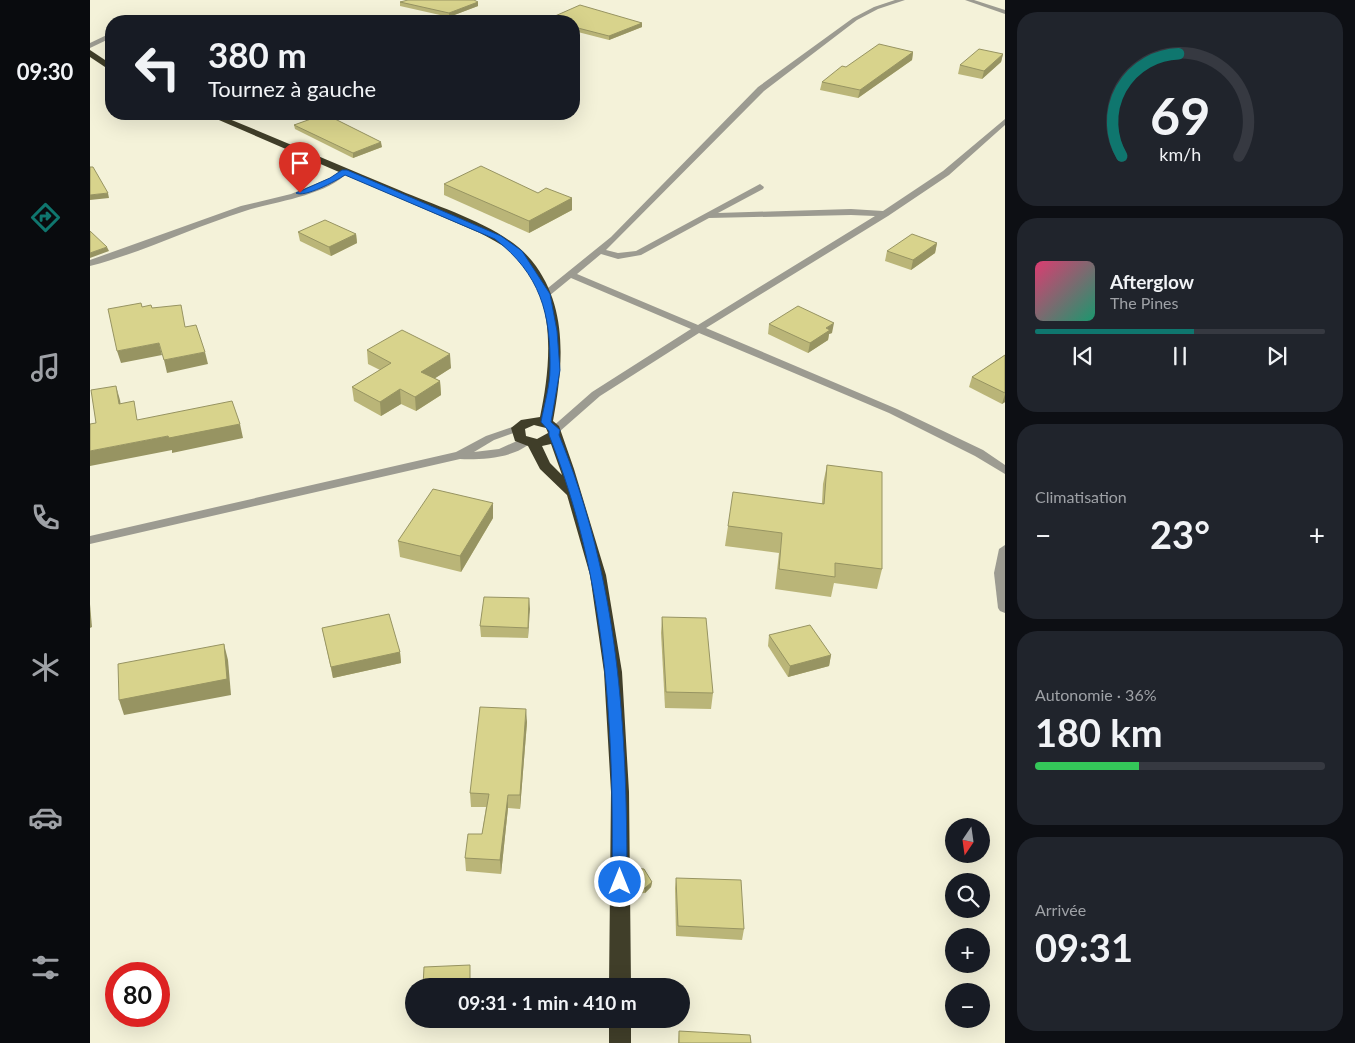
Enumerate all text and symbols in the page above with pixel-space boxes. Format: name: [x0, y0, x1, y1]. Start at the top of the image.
text: 380 m: [208, 33, 307, 75]
icon: left: [125, 35, 190, 100]
text: 09:30: [17, 58, 73, 85]
text: Tournez à gauche: [208, 75, 376, 102]
text: 69: [1150, 84, 1210, 146]
pin: [279, 142, 321, 193]
text: km/h: [1159, 143, 1201, 165]
icon: arrive: [286, 149, 314, 177]
icon: directions: [28, 200, 63, 235]
text: Afterglow: [1110, 270, 1194, 293]
text: The Pines: [1110, 293, 1179, 312]
icon: previous: [1069, 342, 1097, 370]
icon: pause: [1166, 342, 1194, 370]
icon: next: [1263, 342, 1291, 370]
icon: music: [28, 350, 63, 385]
text: Climatisation: [1035, 487, 1127, 506]
icon: phone: [28, 500, 63, 535]
text: 23°: [1150, 511, 1210, 557]
text: −: [1035, 518, 1051, 552]
text: +: [1309, 518, 1325, 552]
icon: climate: [28, 650, 63, 685]
text: Autonomie · 36%: [1035, 685, 1157, 704]
text: 180 km: [1035, 709, 1163, 755]
icon: car: [28, 800, 63, 835]
north arrow: [945, 818, 990, 862]
map controls: [945, 818, 990, 1028]
position arrow: [593, 855, 645, 907]
button: search: [945, 873, 990, 918]
text: Arrivée: [1035, 900, 1086, 919]
text: 09:31: [1035, 924, 1133, 970]
button: +: [945, 928, 990, 973]
icon: filters: [28, 950, 63, 985]
speed limit sign: 80: [105, 962, 170, 1027]
button: −: [945, 983, 990, 1028]
text: 09:31 · 1 min · 410 m: [458, 991, 637, 1014]

